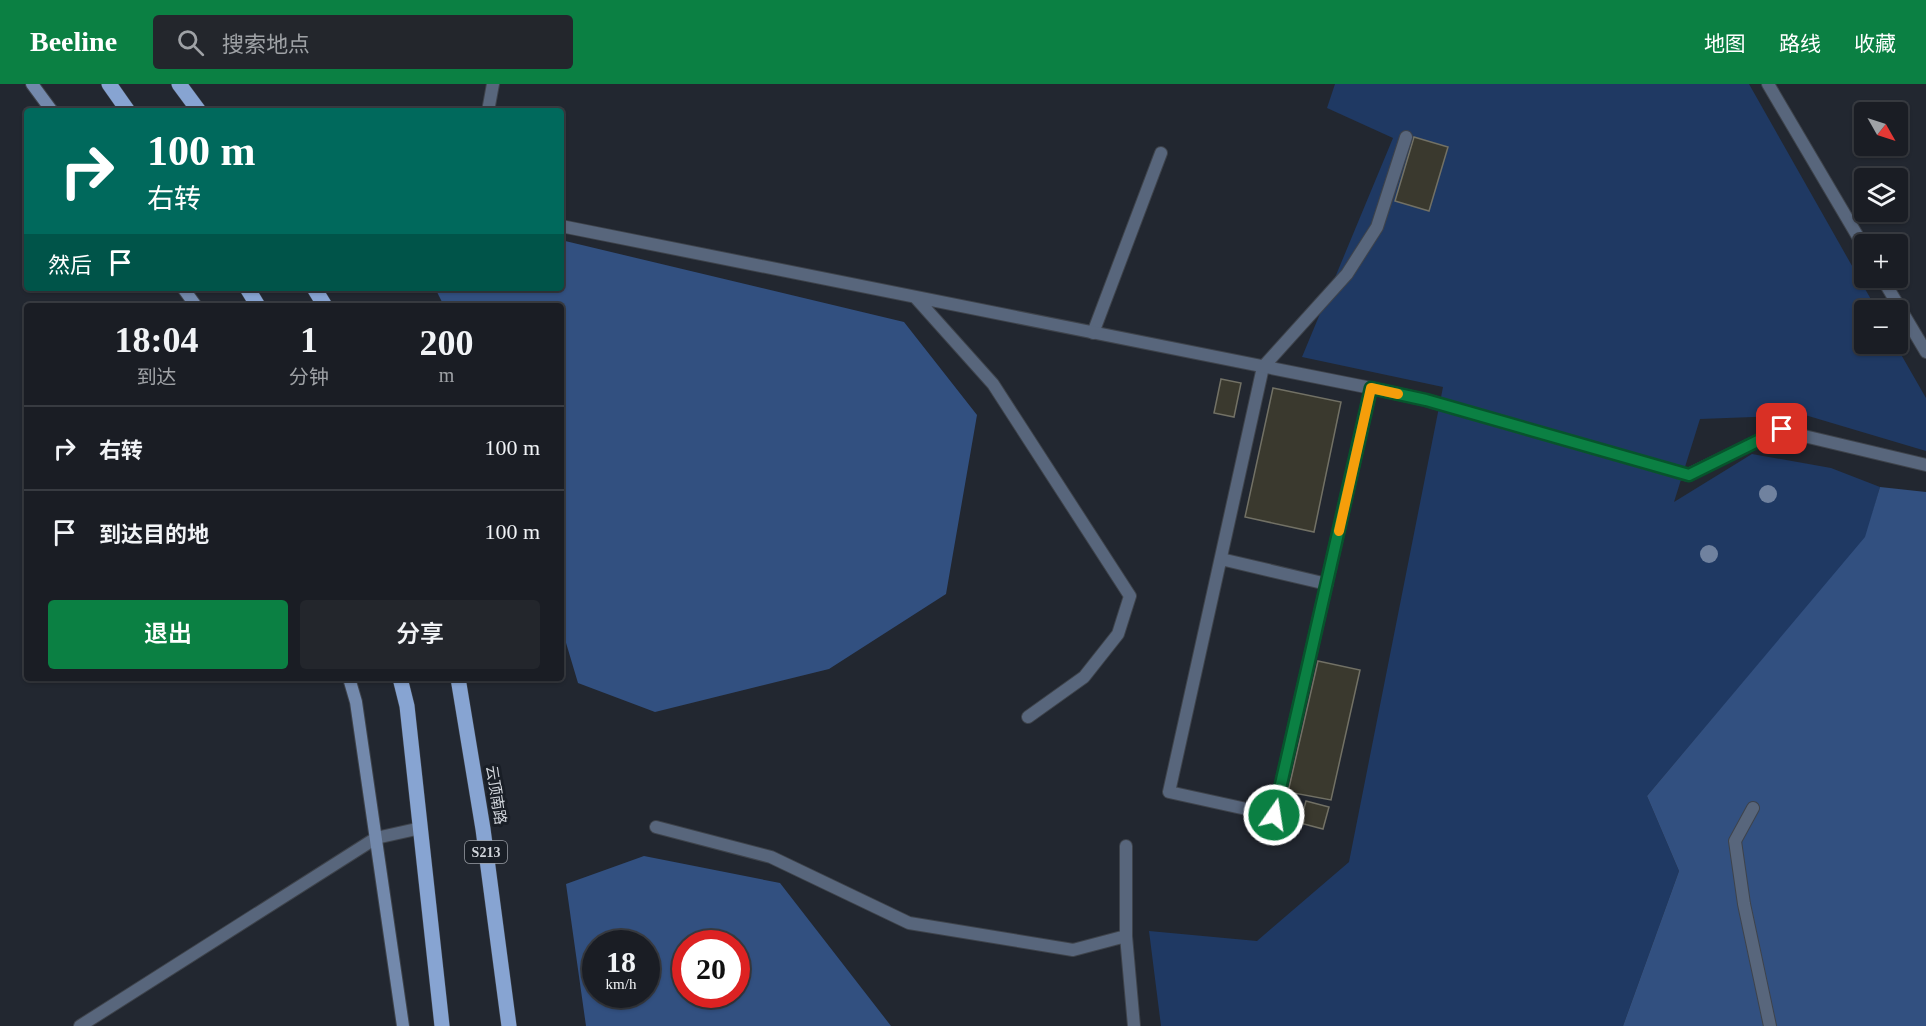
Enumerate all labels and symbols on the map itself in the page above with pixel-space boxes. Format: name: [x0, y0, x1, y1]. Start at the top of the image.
north arrow: [1854, 102, 1908, 156]
pin: [1756, 403, 1807, 454]
street label: 云顶南路: [483, 764, 509, 826]
position arrow: [1242, 783, 1306, 847]
road number: S213: [465, 841, 507, 863]
speed limit sign: 20: [672, 930, 750, 1008]

